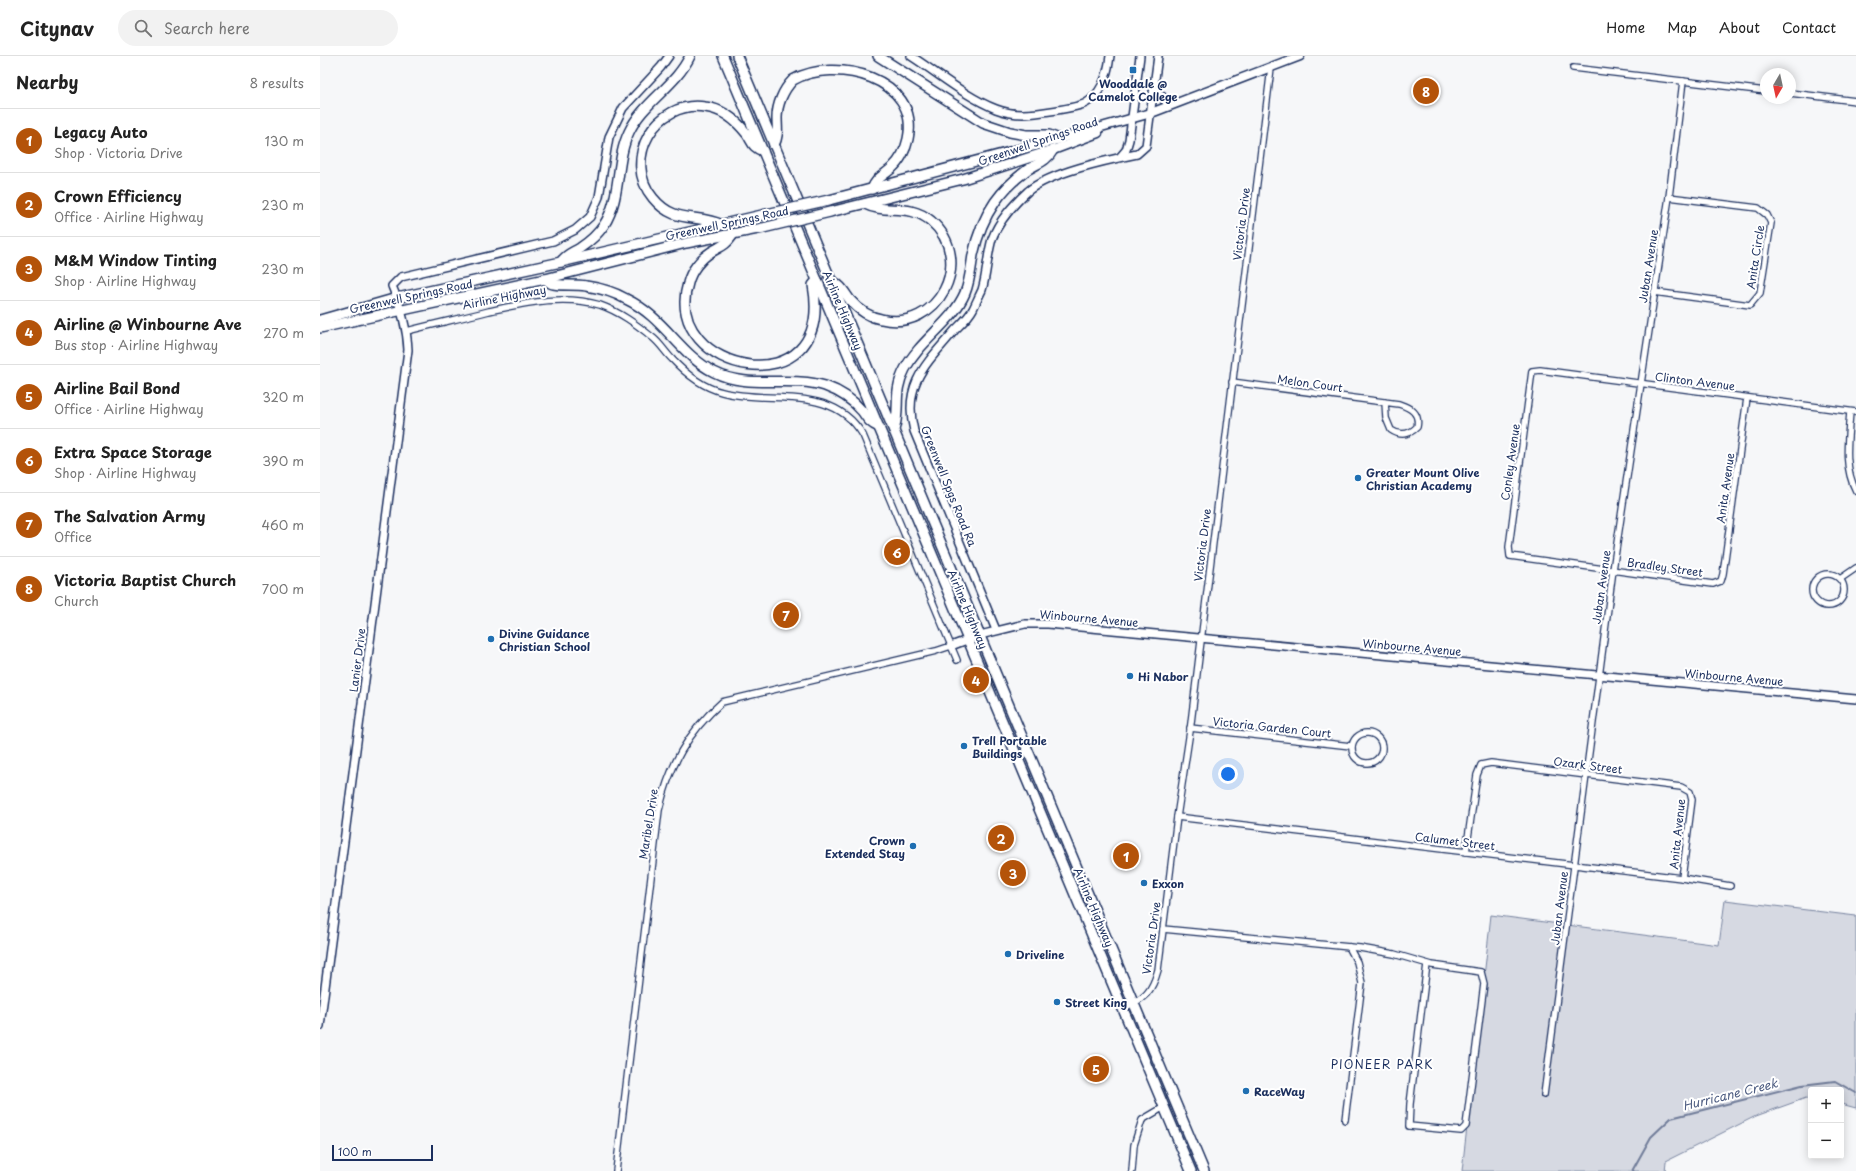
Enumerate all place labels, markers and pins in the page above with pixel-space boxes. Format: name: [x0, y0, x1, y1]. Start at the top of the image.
marker: Wooddale @ Camelot College: [1128, 65, 1138, 75]
place label: Wooddale @ Camelot College: [1088, 75, 1178, 105]
pin: 8: [1413, 76, 1439, 106]
place label: Greater Mount Olive Christian Academy: [1366, 464, 1479, 494]
marker: Greater Mount Olive Christian Academy: [1353, 473, 1363, 483]
pin: 6: [884, 537, 910, 567]
pin: 7: [773, 600, 799, 630]
place label: Divine Guidance Christian School: [499, 625, 590, 655]
marker: Divine Guidance Christian School: [486, 634, 496, 644]
pin: 4: [963, 665, 989, 695]
place label: Hi Nabor: [1138, 668, 1189, 685]
marker: Hi Nabor: [1125, 671, 1135, 681]
place label: Trell Portable Buildings: [972, 732, 1047, 762]
marker: Trell Portable Buildings: [959, 741, 969, 751]
pin: 2: [988, 823, 1014, 853]
place label: Crown Extended Stay: [825, 832, 905, 862]
marker: Crown Extended Stay: [908, 841, 918, 851]
pin: 1: [1113, 841, 1139, 871]
pin: 3: [1000, 858, 1026, 888]
place label: Exxon: [1152, 875, 1184, 892]
marker: Exxon: [1139, 878, 1149, 888]
place label: Driveline: [1016, 946, 1065, 963]
marker: Driveline: [1003, 949, 1013, 959]
place label: Street King: [1065, 994, 1128, 1011]
marker: Street King: [1052, 997, 1062, 1007]
pin: 5: [1083, 1054, 1109, 1084]
place label: RaceWay: [1254, 1083, 1305, 1100]
marker: RaceWay: [1241, 1086, 1251, 1096]

